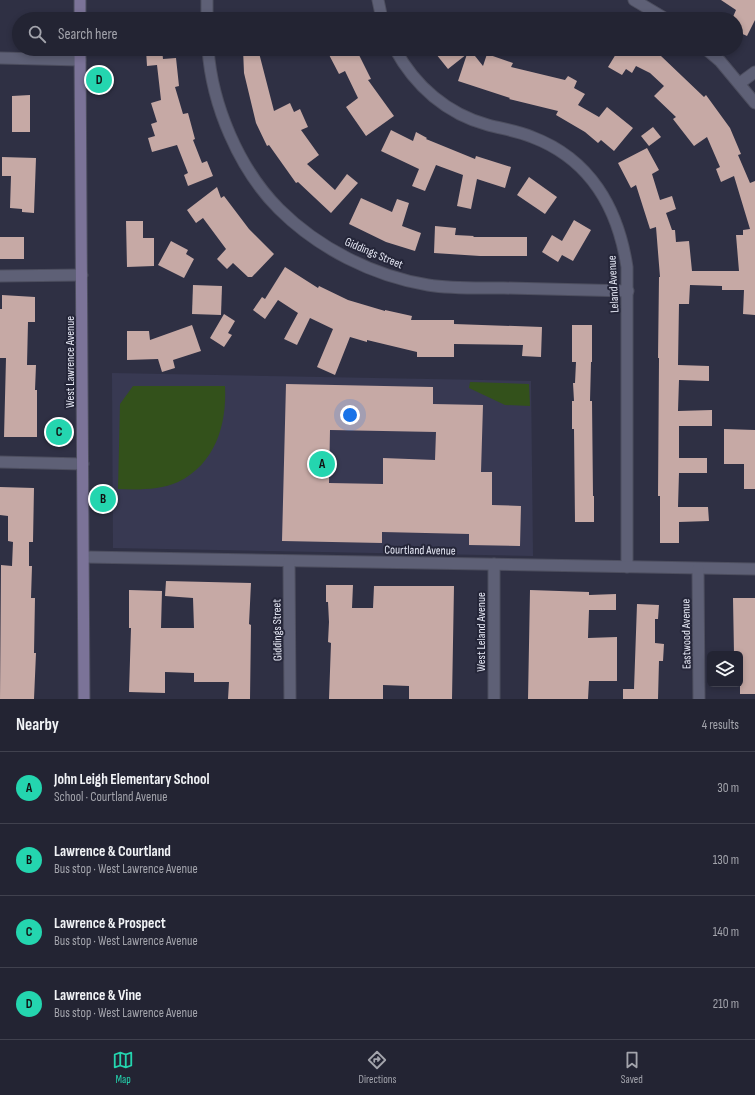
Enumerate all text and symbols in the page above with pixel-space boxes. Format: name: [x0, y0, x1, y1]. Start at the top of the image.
search box: [12, 12, 743, 56]
icon: search: [26, 23, 48, 45]
text: Search here: [58, 25, 118, 44]
pin: D: [86, 65, 112, 95]
street label: Giddings Street: [342, 234, 406, 273]
street label: Leland Avenue: [604, 255, 622, 313]
street label: West Lawrence Avenue: [63, 316, 78, 408]
your location: [340, 405, 360, 425]
pin: C: [46, 417, 72, 447]
pin: A: [309, 449, 335, 479]
pin: B: [90, 484, 116, 514]
street label: Courtland Avenue: [384, 542, 456, 559]
street label: West Leland Avenue: [474, 592, 489, 672]
street label: Giddings Street: [269, 599, 286, 661]
street label: Eastwood Avenue: [678, 599, 695, 669]
map controls: [707, 651, 743, 687]
button: layers: [707, 651, 743, 687]
text: Nearby: [16, 715, 59, 735]
text: 4 results: [702, 717, 739, 733]
text: John Leigh Elementary School: [54, 770, 210, 789]
text: A: [26, 780, 32, 796]
text: 30 m: [717, 780, 739, 796]
text: School · Courtland Avenue: [54, 789, 167, 805]
text: Lawrence & Courtland: [54, 842, 171, 861]
text: B: [26, 852, 32, 868]
text: 130 m: [713, 852, 739, 868]
text: Bus stop · West Lawrence Avenue: [54, 861, 198, 877]
text: Lawrence & Prospect: [54, 914, 166, 933]
text: C: [26, 924, 32, 940]
text: 140 m: [713, 924, 739, 940]
text: Bus stop · West Lawrence Avenue: [54, 933, 198, 949]
text: Lawrence & Vine: [54, 986, 141, 1005]
text: D: [26, 996, 32, 1012]
text: 210 m: [713, 996, 739, 1012]
text: Bus stop · West Lawrence Avenue: [54, 1005, 198, 1021]
tab: Map: [112, 1049, 134, 1086]
tab: Directions: [359, 1049, 396, 1086]
tab: Saved: [621, 1049, 643, 1086]

